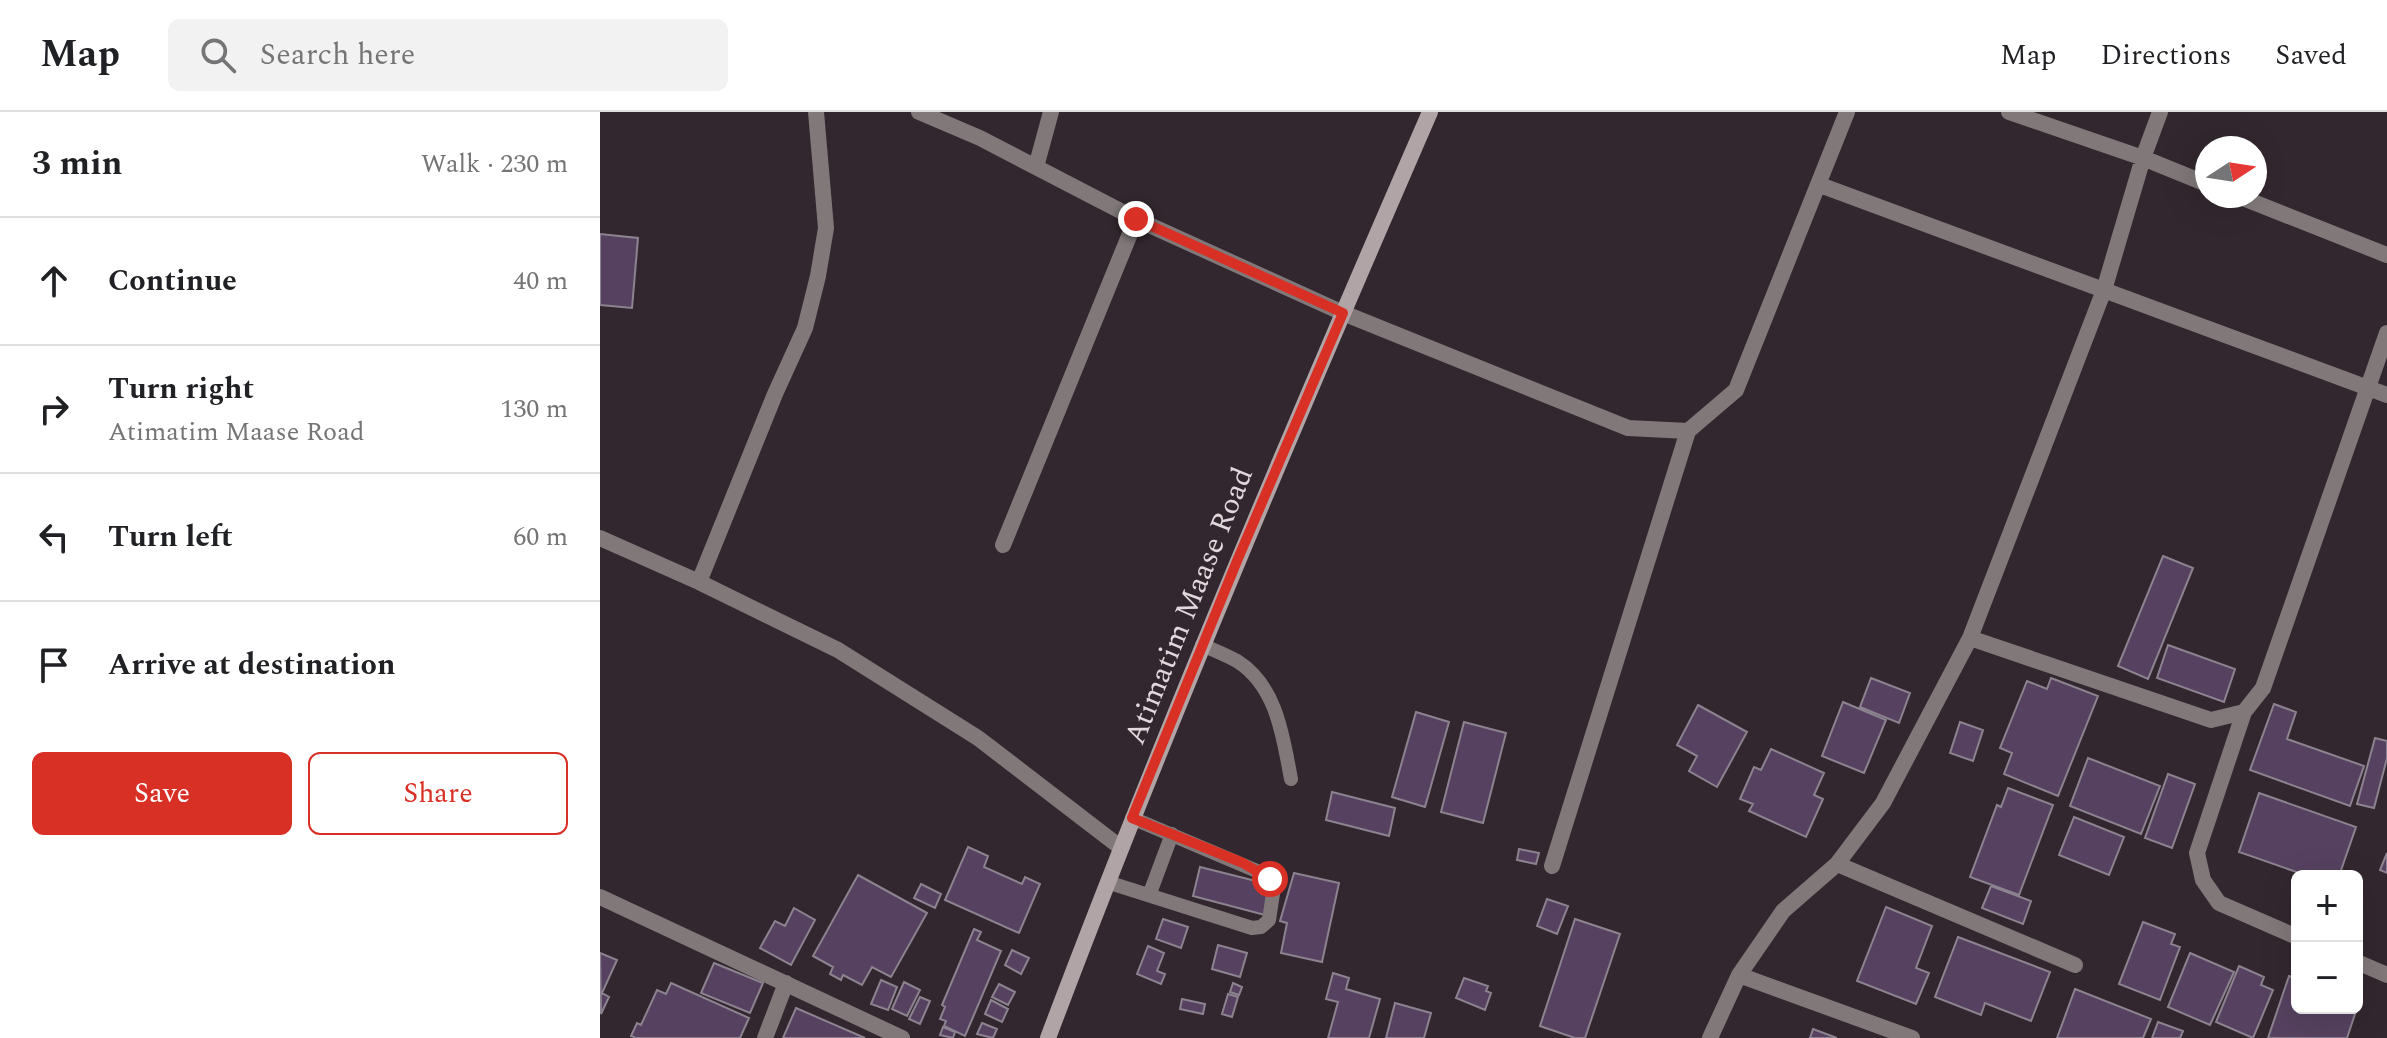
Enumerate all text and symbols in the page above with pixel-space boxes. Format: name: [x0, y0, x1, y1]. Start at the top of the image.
search box: [168, 19, 728, 91]
text: Map: [40, 26, 120, 84]
text: Search here: [260, 32, 415, 78]
icon: search: [196, 33, 240, 77]
text: Map: [2000, 34, 2057, 77]
text: Directions: [2101, 34, 2231, 77]
text: Saved: [2275, 34, 2347, 77]
north arrow: [2195, 136, 2267, 208]
text: 3 min: [32, 138, 122, 190]
text: Walk · 230 m: [421, 144, 568, 184]
route end: [1118, 201, 1154, 237]
text: Continue: [108, 258, 237, 304]
icon: ahead: [32, 259, 76, 303]
text: 40 m: [513, 261, 568, 301]
text: Turn right: [108, 366, 254, 412]
icon: right: [32, 387, 76, 431]
text: 130 m: [500, 389, 568, 429]
text: Atimatim Maase Road: [108, 412, 365, 452]
street label: Atimatim Maase Road: [1112, 460, 1266, 752]
text: Turn left: [108, 514, 233, 560]
icon: left: [32, 515, 76, 559]
text: 60 m: [513, 517, 568, 557]
text: Arrive at destination: [108, 642, 395, 688]
icon: arrive: [32, 643, 76, 687]
button: Save: [32, 752, 292, 835]
button: Share: [308, 752, 568, 835]
route start: [1252, 861, 1288, 897]
map controls: [2291, 870, 2363, 1014]
button: +: [2291, 870, 2363, 942]
button: −: [2291, 942, 2363, 1014]

